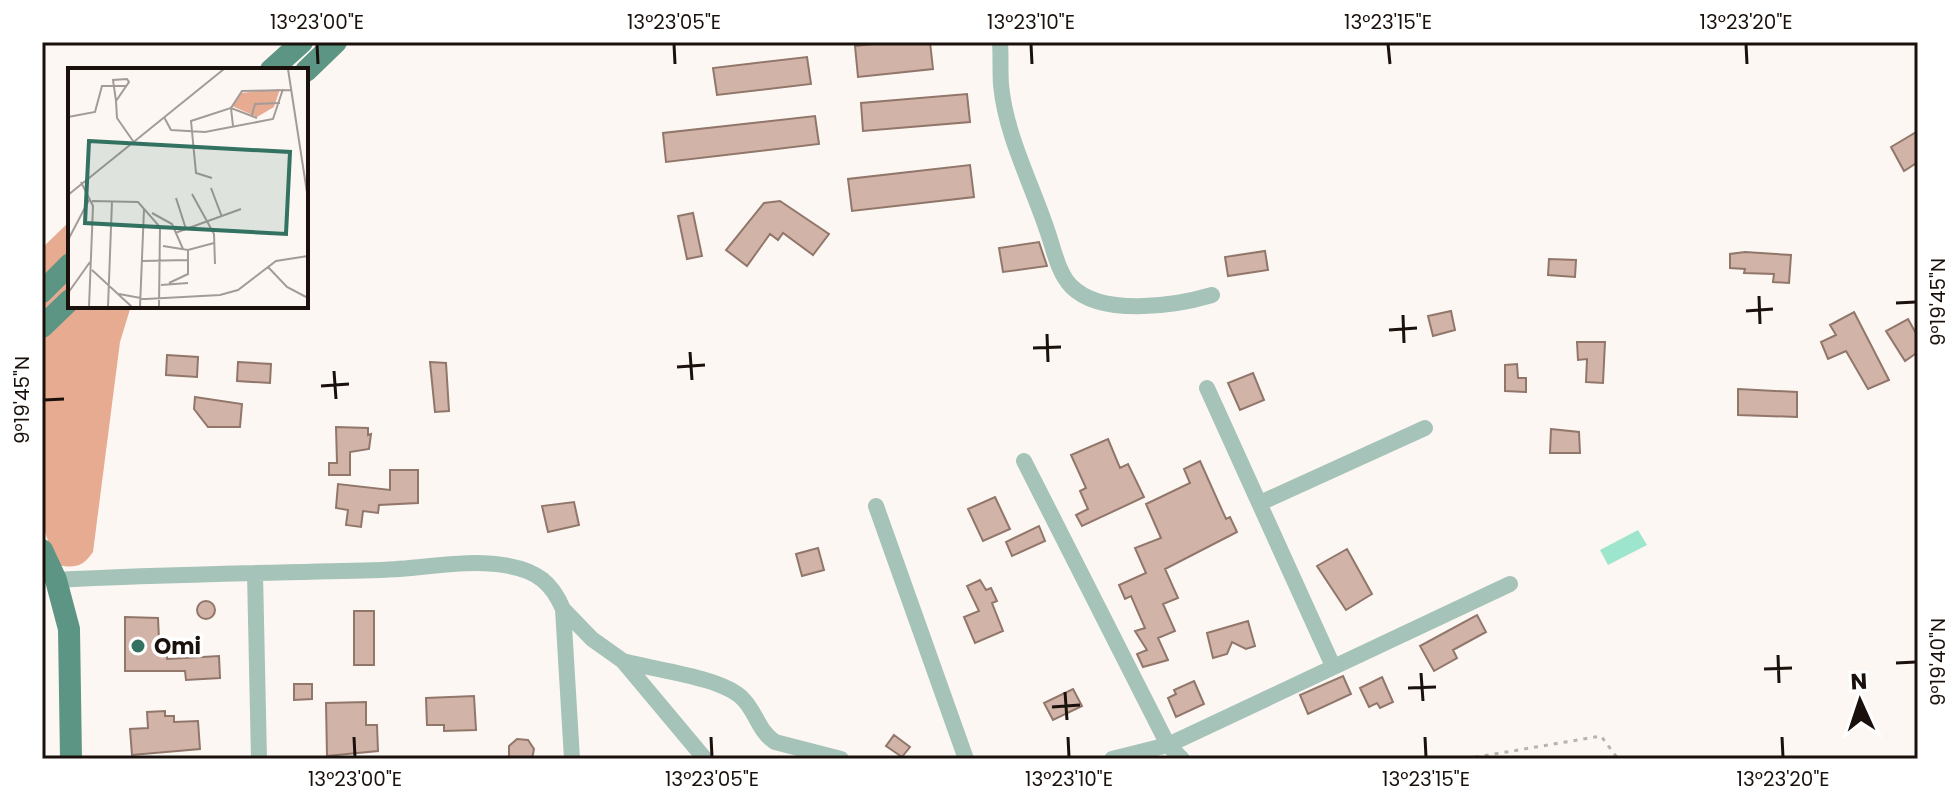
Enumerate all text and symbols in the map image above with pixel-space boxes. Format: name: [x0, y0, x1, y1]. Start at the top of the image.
text: 13°23'00"E: [270, 8, 364, 36]
text: 13°23'05"E: [627, 8, 721, 36]
text: 13°23'10"E: [987, 8, 1075, 36]
text: 13°23'15"E: [1344, 8, 1432, 36]
text: 13°23'20"E: [1700, 8, 1793, 36]
inset map: [68, 68, 308, 308]
text: 9°19'45"N: [1924, 258, 1952, 346]
text: 9°19'45"N: [8, 356, 36, 444]
text: 9°19'40"N: [1924, 618, 1952, 706]
place label: Omi: [154, 631, 201, 662]
marker: Omi: [129, 637, 147, 655]
north arrow: [1820, 661, 1900, 741]
text: N: [1850, 666, 1868, 697]
text: 13°23'00"E: [308, 765, 402, 793]
text: 13°23'05"E: [665, 765, 759, 793]
text: 13°23'10"E: [1025, 765, 1113, 793]
text: 13°23'15"E: [1382, 765, 1470, 793]
text: 13°23'20"E: [1737, 765, 1830, 793]

